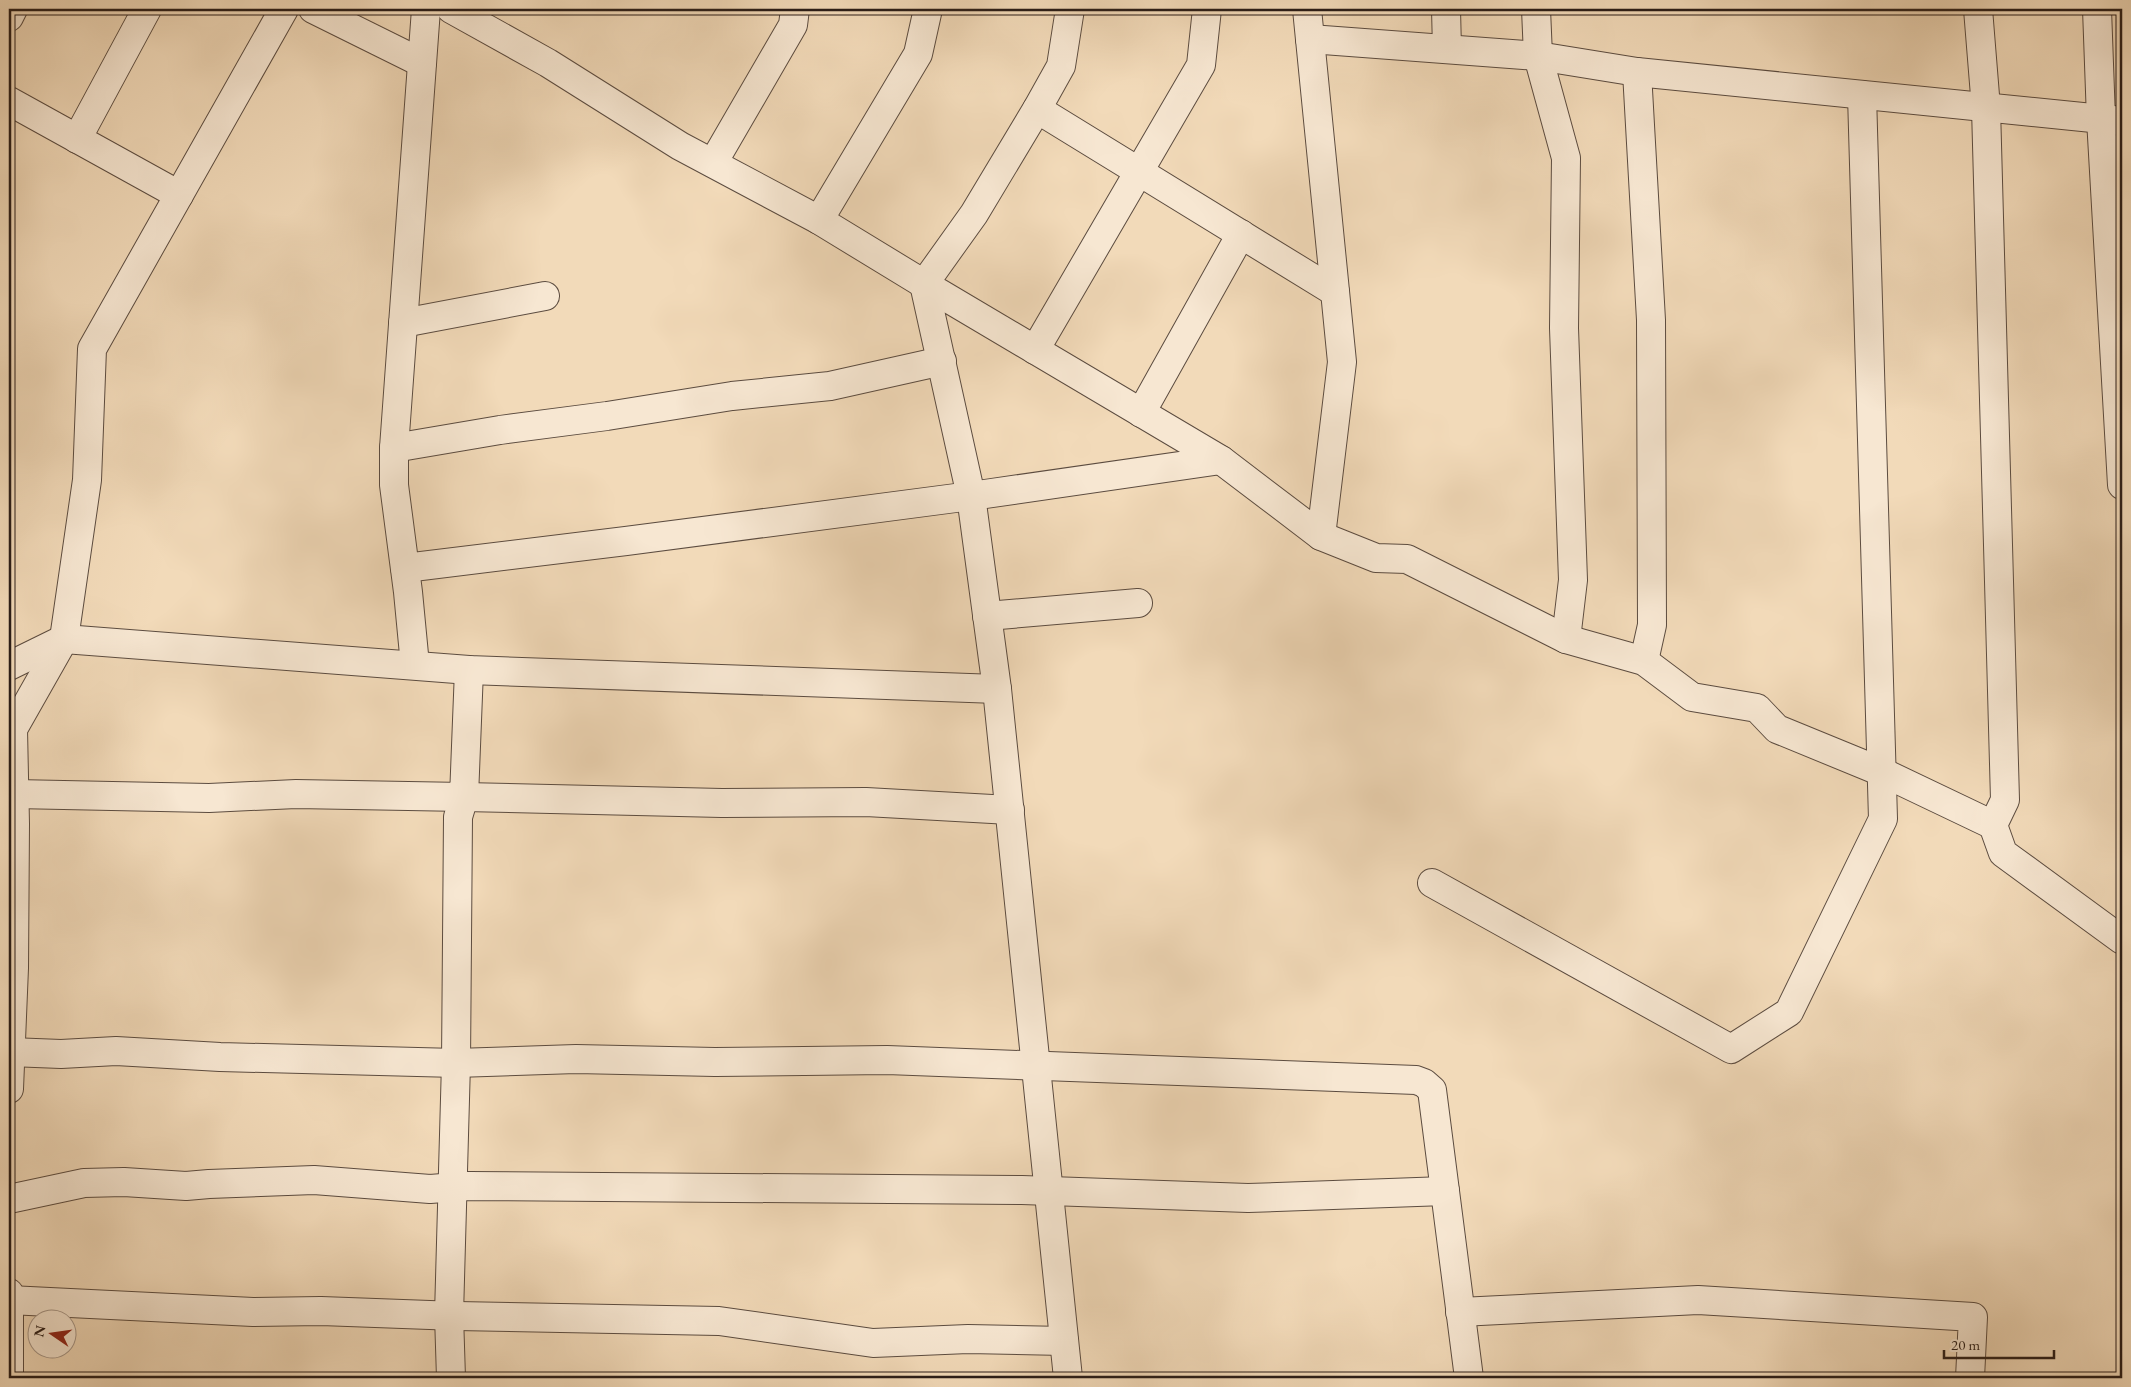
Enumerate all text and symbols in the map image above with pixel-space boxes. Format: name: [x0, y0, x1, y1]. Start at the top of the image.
north arrow: [28, 1310, 78, 1360]
text: N: [29, 1323, 50, 1339]
scale bar: [1944, 1327, 2054, 1359]
text: 20 m: [1951, 1335, 1980, 1354]

